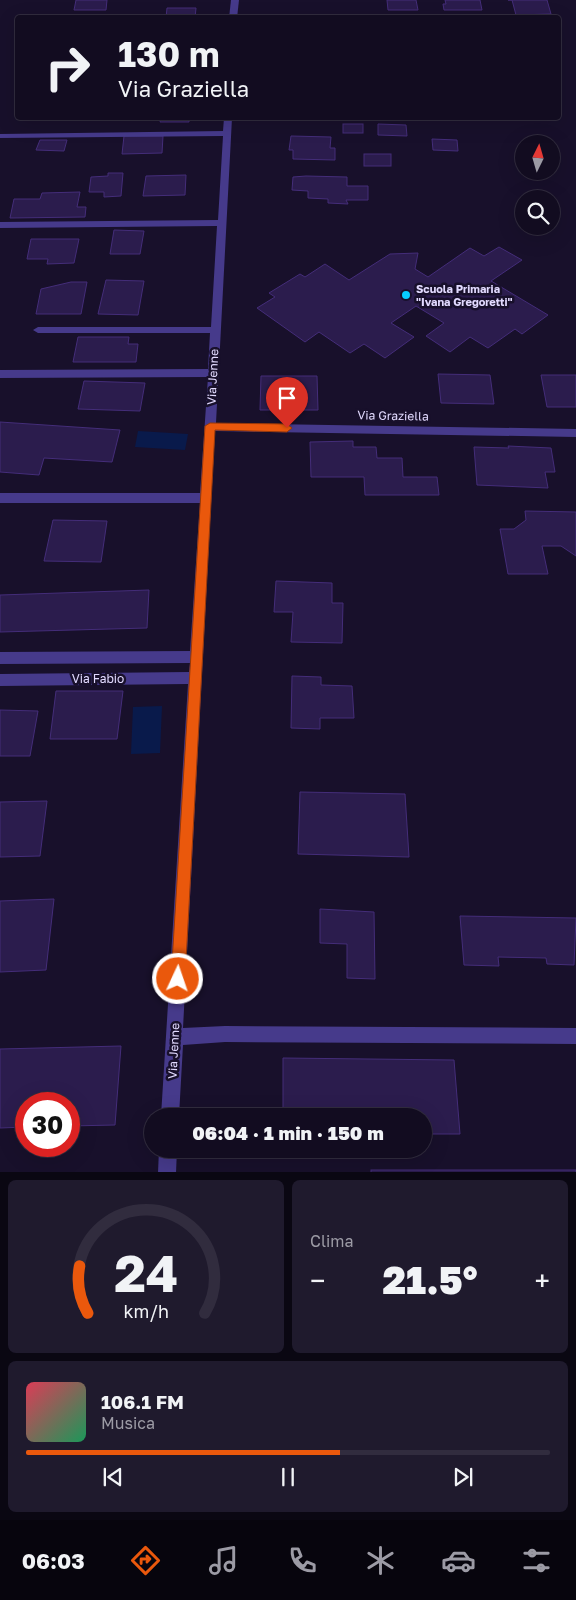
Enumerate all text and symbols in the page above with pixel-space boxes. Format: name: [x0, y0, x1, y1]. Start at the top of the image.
text: 130 m: [118, 33, 220, 75]
icon: right: [35, 35, 100, 100]
text: Via Graziella: [118, 75, 249, 102]
north arrow: [515, 135, 560, 180]
map controls: [515, 135, 560, 235]
button: search: [515, 190, 560, 235]
place label: Scuola Primaria "Ivana Gregoretti": [416, 282, 513, 308]
marker: Scuola Primaria "Ivana Gregoretti": [400, 289, 412, 301]
street label: Via Jenne: [204, 348, 221, 406]
pin: [266, 377, 308, 428]
icon: arrive: [273, 384, 301, 412]
street label: Via Graziella: [357, 407, 429, 424]
street label: Via Fabio: [72, 671, 124, 686]
position arrow: [151, 952, 203, 1004]
street label: Via Jenne: [165, 1022, 182, 1080]
speed limit sign: 30: [15, 1092, 80, 1157]
text: 06:04 · 1 min · 150 m: [192, 1121, 384, 1144]
text: Clima: [310, 1231, 354, 1251]
text: 24: [114, 1241, 178, 1303]
text: 21.5°: [383, 1257, 477, 1302]
text: −: [310, 1264, 325, 1297]
text: +: [535, 1264, 550, 1297]
text: km/h: [123, 1300, 169, 1322]
text: 106.1 FM: [101, 1390, 184, 1413]
text: Musica: [101, 1413, 155, 1433]
icon: previous: [99, 1463, 127, 1491]
icon: pause: [274, 1463, 302, 1491]
icon: next: [449, 1463, 477, 1491]
icon: directions: [128, 1543, 163, 1578]
icon: music: [206, 1543, 241, 1578]
icon: phone: [285, 1543, 320, 1578]
icon: climate: [363, 1543, 398, 1578]
icon: car: [441, 1543, 476, 1578]
icon: filters: [519, 1543, 554, 1578]
text: 06:03: [22, 1547, 85, 1574]

